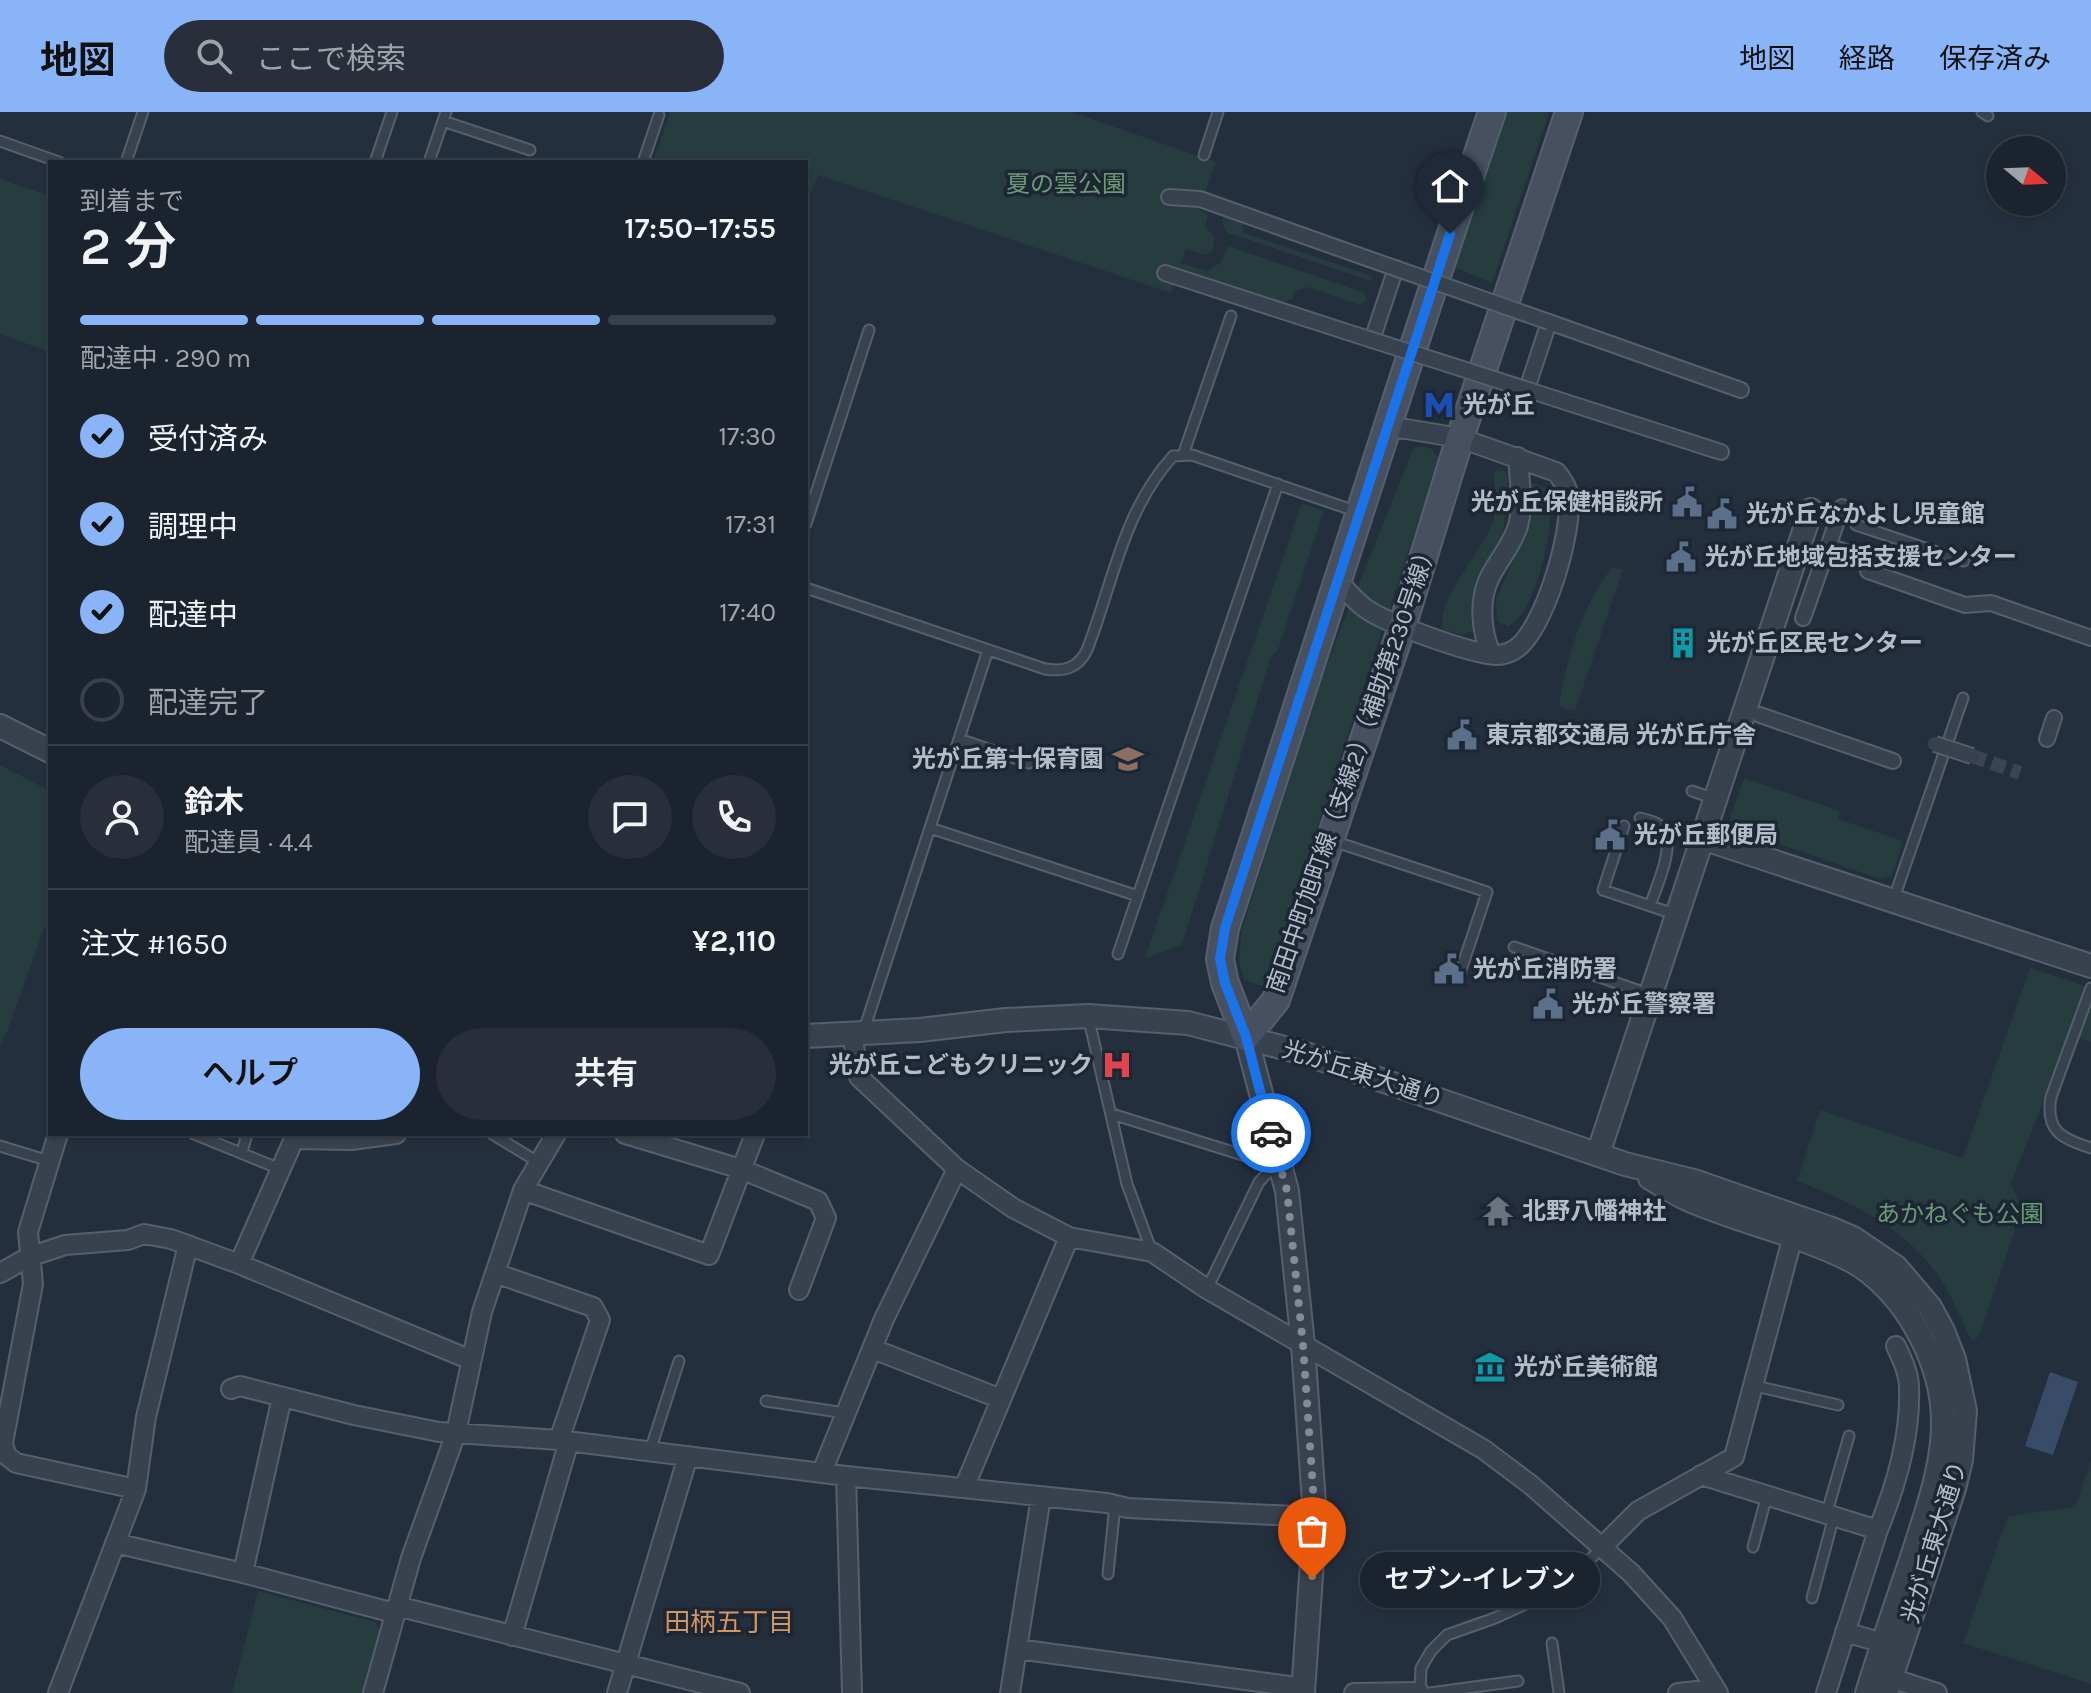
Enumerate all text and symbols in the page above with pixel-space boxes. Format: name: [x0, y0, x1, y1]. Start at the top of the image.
search box: [164, 20, 724, 92]
icon: search: [192, 34, 236, 78]
text: 地図: [40, 38, 116, 83]
text: ここで検索: [256, 41, 406, 77]
text: 地図: [1739, 42, 1795, 75]
text: 経路: [1839, 42, 1895, 75]
text: 保存済み: [1939, 42, 2051, 75]
north arrow: [1986, 136, 2066, 216]
map controls: [1986, 136, 2066, 216]
pin: [1416, 152, 1484, 234]
icon: home: [1428, 164, 1472, 208]
park label: 夏の雲公園: [1006, 170, 1126, 198]
text: 到着まで: [80, 186, 184, 217]
text: 17:50–17:55: [624, 210, 776, 246]
text: 2 分: [80, 216, 176, 277]
text: 配達中 · 290 m: [80, 343, 251, 374]
metro station icon: 光が丘: [1422, 388, 1456, 422]
place label: 光が丘: [1463, 391, 1535, 419]
icon: check: [80, 414, 124, 458]
text: 受付済み: [148, 421, 268, 457]
text: 17:30: [718, 421, 776, 452]
public building icon: 光が丘保健相談所: [1670, 485, 1704, 519]
place label: 光が丘保健相談所: [1471, 488, 1663, 516]
public building icon: 光が丘なかよし児童館: [1705, 497, 1739, 531]
place label: 光が丘なかよし児童館: [1746, 500, 1985, 528]
icon: check: [80, 502, 124, 546]
text: 調理中: [148, 509, 238, 545]
text: 17:31: [725, 509, 776, 540]
street label: 南田中町旭町線（支線2）（補助第230号線）: [1261, 537, 1443, 997]
public building icon: 光が丘地域包括支援センター: [1664, 540, 1698, 574]
place label: 光が丘地域包括支援センター: [1705, 543, 2017, 571]
icon: check: [80, 590, 124, 634]
text: 配達中: [148, 597, 238, 633]
text: 17:40: [719, 597, 776, 628]
building icon: 光が丘区民センター: [1666, 626, 1700, 660]
place label: 光が丘区民センター: [1707, 629, 1923, 657]
text: 配達完了: [148, 685, 268, 721]
public building icon: 東京都交通局 光が丘庁舎: [1445, 718, 1479, 752]
place label: 東京都交通局 光が丘庁舎: [1486, 721, 1756, 749]
school or university icon: 光が丘第十保育園: [1111, 742, 1145, 776]
place label: 光が丘第十保育園: [912, 745, 1104, 773]
button: person: [80, 775, 164, 859]
button: chat: [588, 775, 672, 859]
button: phone: [692, 775, 776, 859]
text: 鈴木: [184, 784, 244, 820]
public building icon: 光が丘郵便局: [1593, 818, 1627, 852]
place label: 光が丘郵便局: [1634, 821, 1778, 849]
text: 配達員 · 4.4: [184, 827, 313, 858]
text: ¥2,110: [692, 923, 776, 959]
text: 注文 #1650: [80, 926, 228, 962]
public building icon: 光が丘消防署: [1432, 952, 1466, 986]
place label: 光が丘消防署: [1473, 955, 1617, 983]
public building icon: 光が丘警察署: [1531, 987, 1565, 1021]
place label: 光が丘警察署: [1572, 990, 1716, 1018]
button: ヘルプ: [80, 1028, 420, 1120]
button: 共有: [436, 1028, 776, 1120]
street label: 光が丘東大通り: [1279, 1035, 1447, 1113]
hospital icon: 光が丘こどもクリニック: [1100, 1048, 1134, 1082]
place label: 光が丘こどもクリニック: [829, 1051, 1093, 1079]
courier: [1231, 1093, 1311, 1173]
icon: car: [1249, 1111, 1293, 1155]
temple icon: 北野八幡神社: [1481, 1194, 1515, 1228]
place label: 北野八幡神社: [1522, 1197, 1666, 1225]
park label: あかねぐも公園: [1876, 1200, 2044, 1228]
museum icon: 光が丘美術館: [1473, 1350, 1507, 1384]
place label: 光が丘美術館: [1514, 1353, 1658, 1381]
street label: 光が丘東大通り: [1896, 1458, 1972, 1626]
pin: [1278, 1497, 1346, 1579]
icon: bag: [1290, 1509, 1334, 1553]
callout: セブン-イレブン: [1360, 1551, 1600, 1607]
text: セブン-イレブン: [1384, 1564, 1576, 1595]
district label: 田柄五丁目: [664, 1607, 794, 1638]

